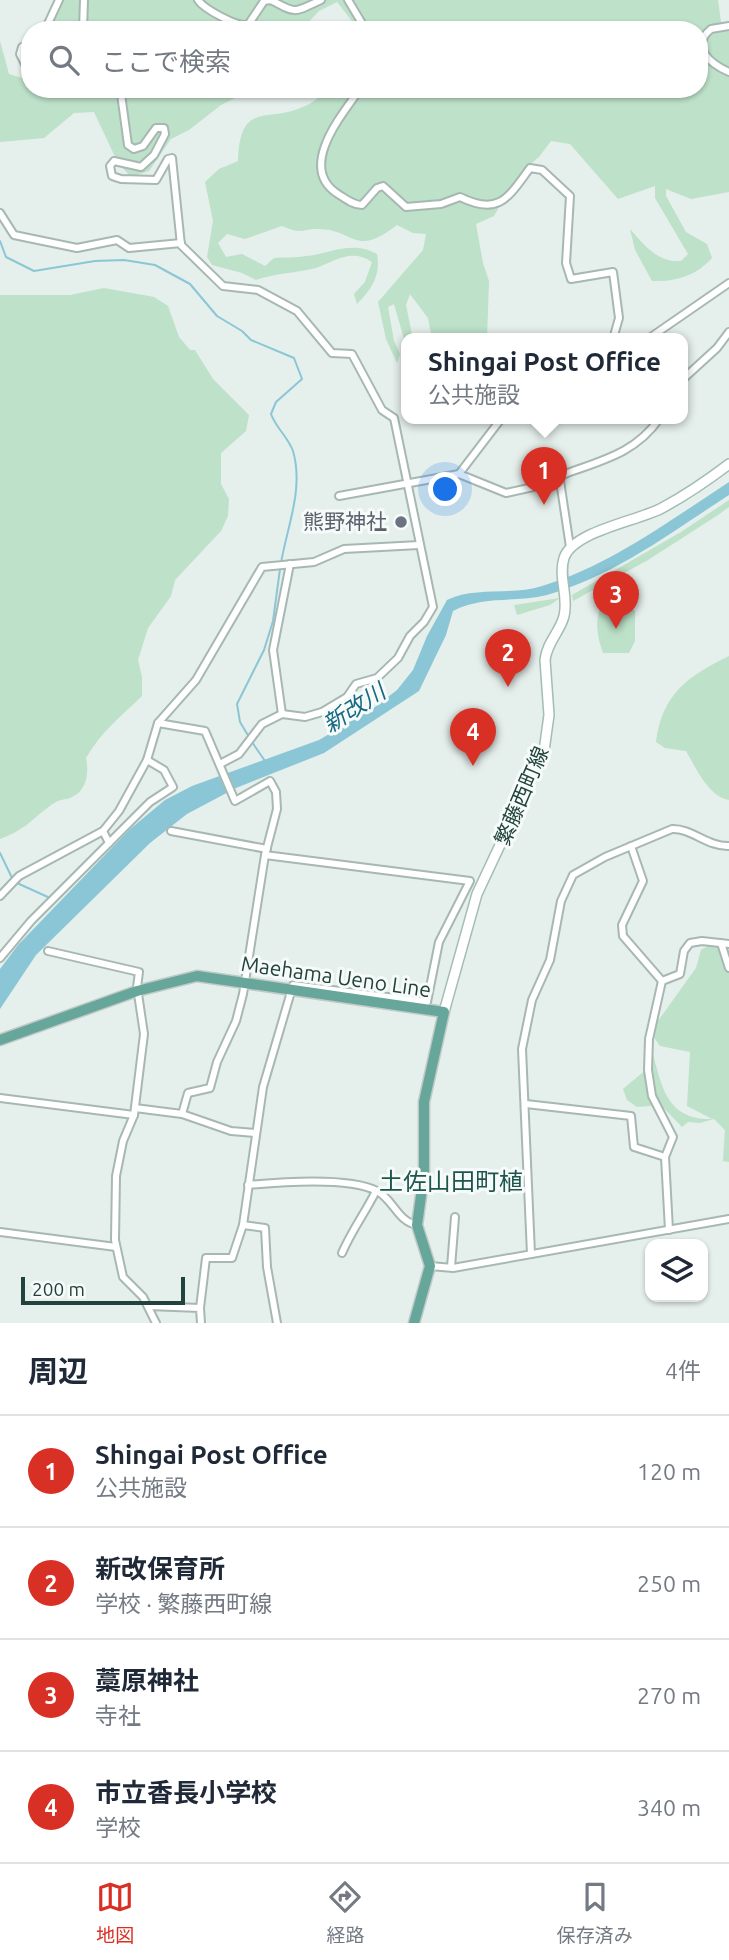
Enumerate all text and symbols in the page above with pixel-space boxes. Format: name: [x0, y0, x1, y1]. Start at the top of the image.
search box: [21, 21, 708, 98]
icon: search: [45, 41, 83, 79]
text: ここで検索: [101, 47, 231, 76]
popup: [401, 333, 688, 424]
text: Shingai Post Office: [428, 347, 661, 376]
text: 公共施設: [428, 382, 520, 407]
pin: 1: [521, 447, 567, 505]
your location: [428, 472, 462, 506]
place label: 熊野神社: [303, 509, 387, 533]
marker: 熊野神社: [393, 514, 409, 530]
pin: 3: [593, 571, 639, 629]
pin: 2: [485, 629, 531, 687]
water label: 新改川: [318, 677, 392, 737]
pin: 4: [450, 708, 496, 766]
street label: 繁藤西町線: [490, 743, 553, 849]
street label: Maehama Ueno Line: [240, 951, 433, 1001]
district label: 土佐山田町植: [379, 1168, 523, 1195]
map controls: [645, 1239, 708, 1302]
button: layers: [645, 1239, 708, 1302]
scale bar: [21, 1274, 186, 1306]
text: 200 m: [32, 1278, 85, 1300]
text: 周辺: [28, 1354, 88, 1388]
text: 4件: [665, 1358, 701, 1383]
text: Shingai Post Office: [95, 1440, 328, 1469]
text: 1: [45, 1459, 57, 1484]
text: 120 m: [637, 1459, 701, 1484]
text: 公共施設: [95, 1475, 187, 1500]
text: 新改保育所: [95, 1554, 225, 1583]
text: 2: [45, 1571, 57, 1596]
text: 250 m: [637, 1571, 701, 1596]
text: 学校 · 繁藤西町線: [95, 1591, 272, 1616]
text: 藁原神社: [95, 1666, 199, 1695]
text: 3: [45, 1683, 57, 1708]
text: 270 m: [637, 1683, 701, 1708]
text: 寺社: [95, 1703, 141, 1728]
text: 市立香長小学校: [95, 1778, 277, 1807]
text: 4: [45, 1795, 57, 1820]
text: 340 m: [637, 1795, 701, 1820]
text: 学校: [95, 1815, 141, 1840]
tab: 地図: [96, 1878, 134, 1947]
tab: 経路: [326, 1878, 365, 1947]
tab: 保存済み: [557, 1878, 633, 1947]

